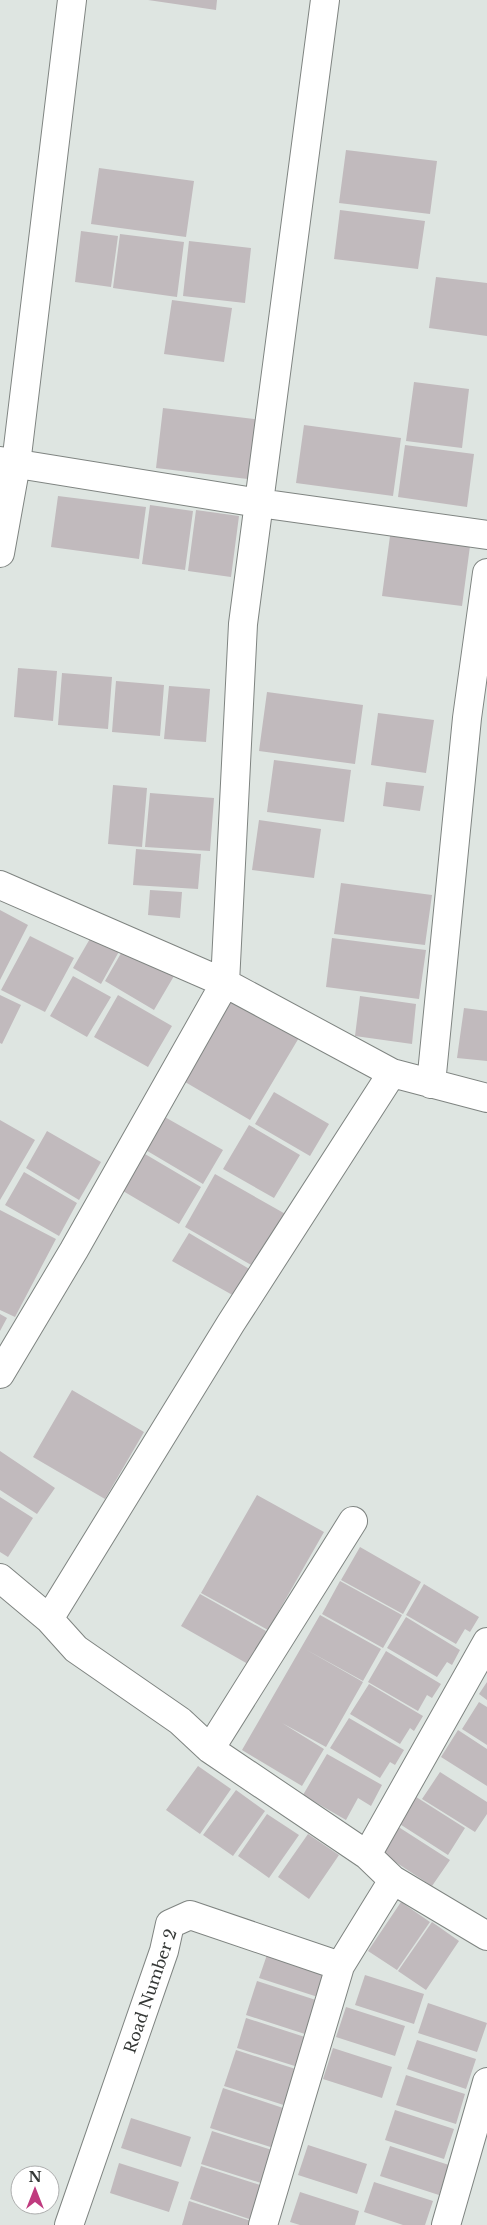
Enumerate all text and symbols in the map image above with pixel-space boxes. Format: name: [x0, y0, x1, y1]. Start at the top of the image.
street label: Road Number 2: [119, 1926, 181, 2056]
north arrow: [10, 2165, 60, 2215]
text: N: [28, 2168, 42, 2186]

